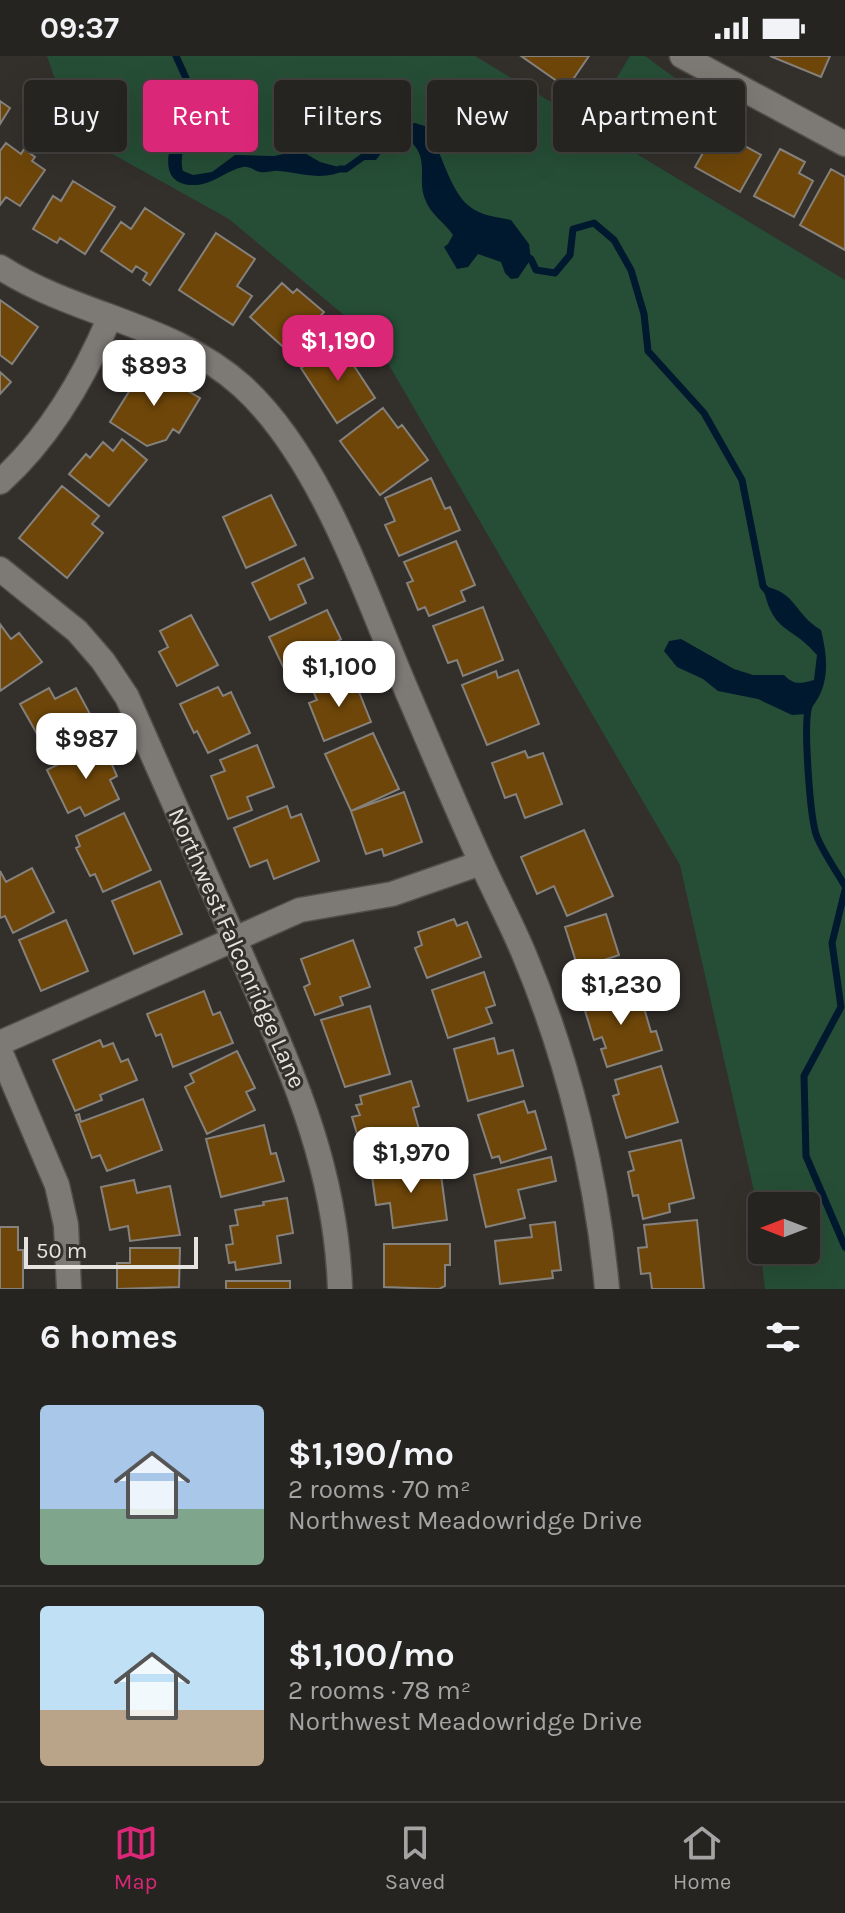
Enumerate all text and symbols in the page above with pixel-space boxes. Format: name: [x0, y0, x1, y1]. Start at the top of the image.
text: 09:37: [40, 10, 119, 46]
chip: Buy: [24, 80, 127, 152]
chip: Rent: [143, 80, 258, 152]
chip: Filters: [274, 80, 411, 152]
chip: New: [427, 80, 537, 152]
chip: Apartment: [553, 80, 745, 152]
pin: $1,190: [273, 315, 403, 383]
text: $1,190: [300, 325, 376, 356]
pin: $893: [107, 340, 201, 408]
text: $893: [121, 350, 187, 381]
pin: $1,100: [274, 641, 404, 709]
text: $1,100: [301, 651, 377, 682]
pin: $987: [39, 713, 133, 781]
text: $987: [54, 723, 118, 754]
street label: Northwest Falconridge Lane: [162, 804, 312, 1092]
pin: $1,230: [556, 959, 686, 1027]
text: $1,230: [580, 969, 662, 1000]
pin: $1,970: [346, 1127, 476, 1195]
text: $1,970: [371, 1137, 451, 1168]
north arrow: [748, 1192, 820, 1264]
map controls: [748, 1192, 820, 1264]
scale bar: [24, 1233, 198, 1269]
text: 50 m: [36, 1238, 87, 1264]
icon: filters: [761, 1315, 805, 1359]
text: 6 homes: [40, 1317, 178, 1357]
text: $1,190/mo: [288, 1434, 454, 1474]
icon: home: [104, 1437, 200, 1533]
text: 2 rooms · 70 m²: [288, 1474, 471, 1505]
text: Northwest Meadowridge Drive: [288, 1505, 642, 1536]
text: $1,100/mo: [288, 1635, 455, 1675]
icon: home: [104, 1638, 200, 1734]
text: 2 rooms · 78 m²: [288, 1675, 471, 1706]
text: Northwest Meadowridge Drive: [288, 1706, 642, 1737]
tab: Map: [114, 1821, 158, 1895]
tab: Saved: [385, 1821, 446, 1895]
tab: Home: [673, 1821, 731, 1895]

